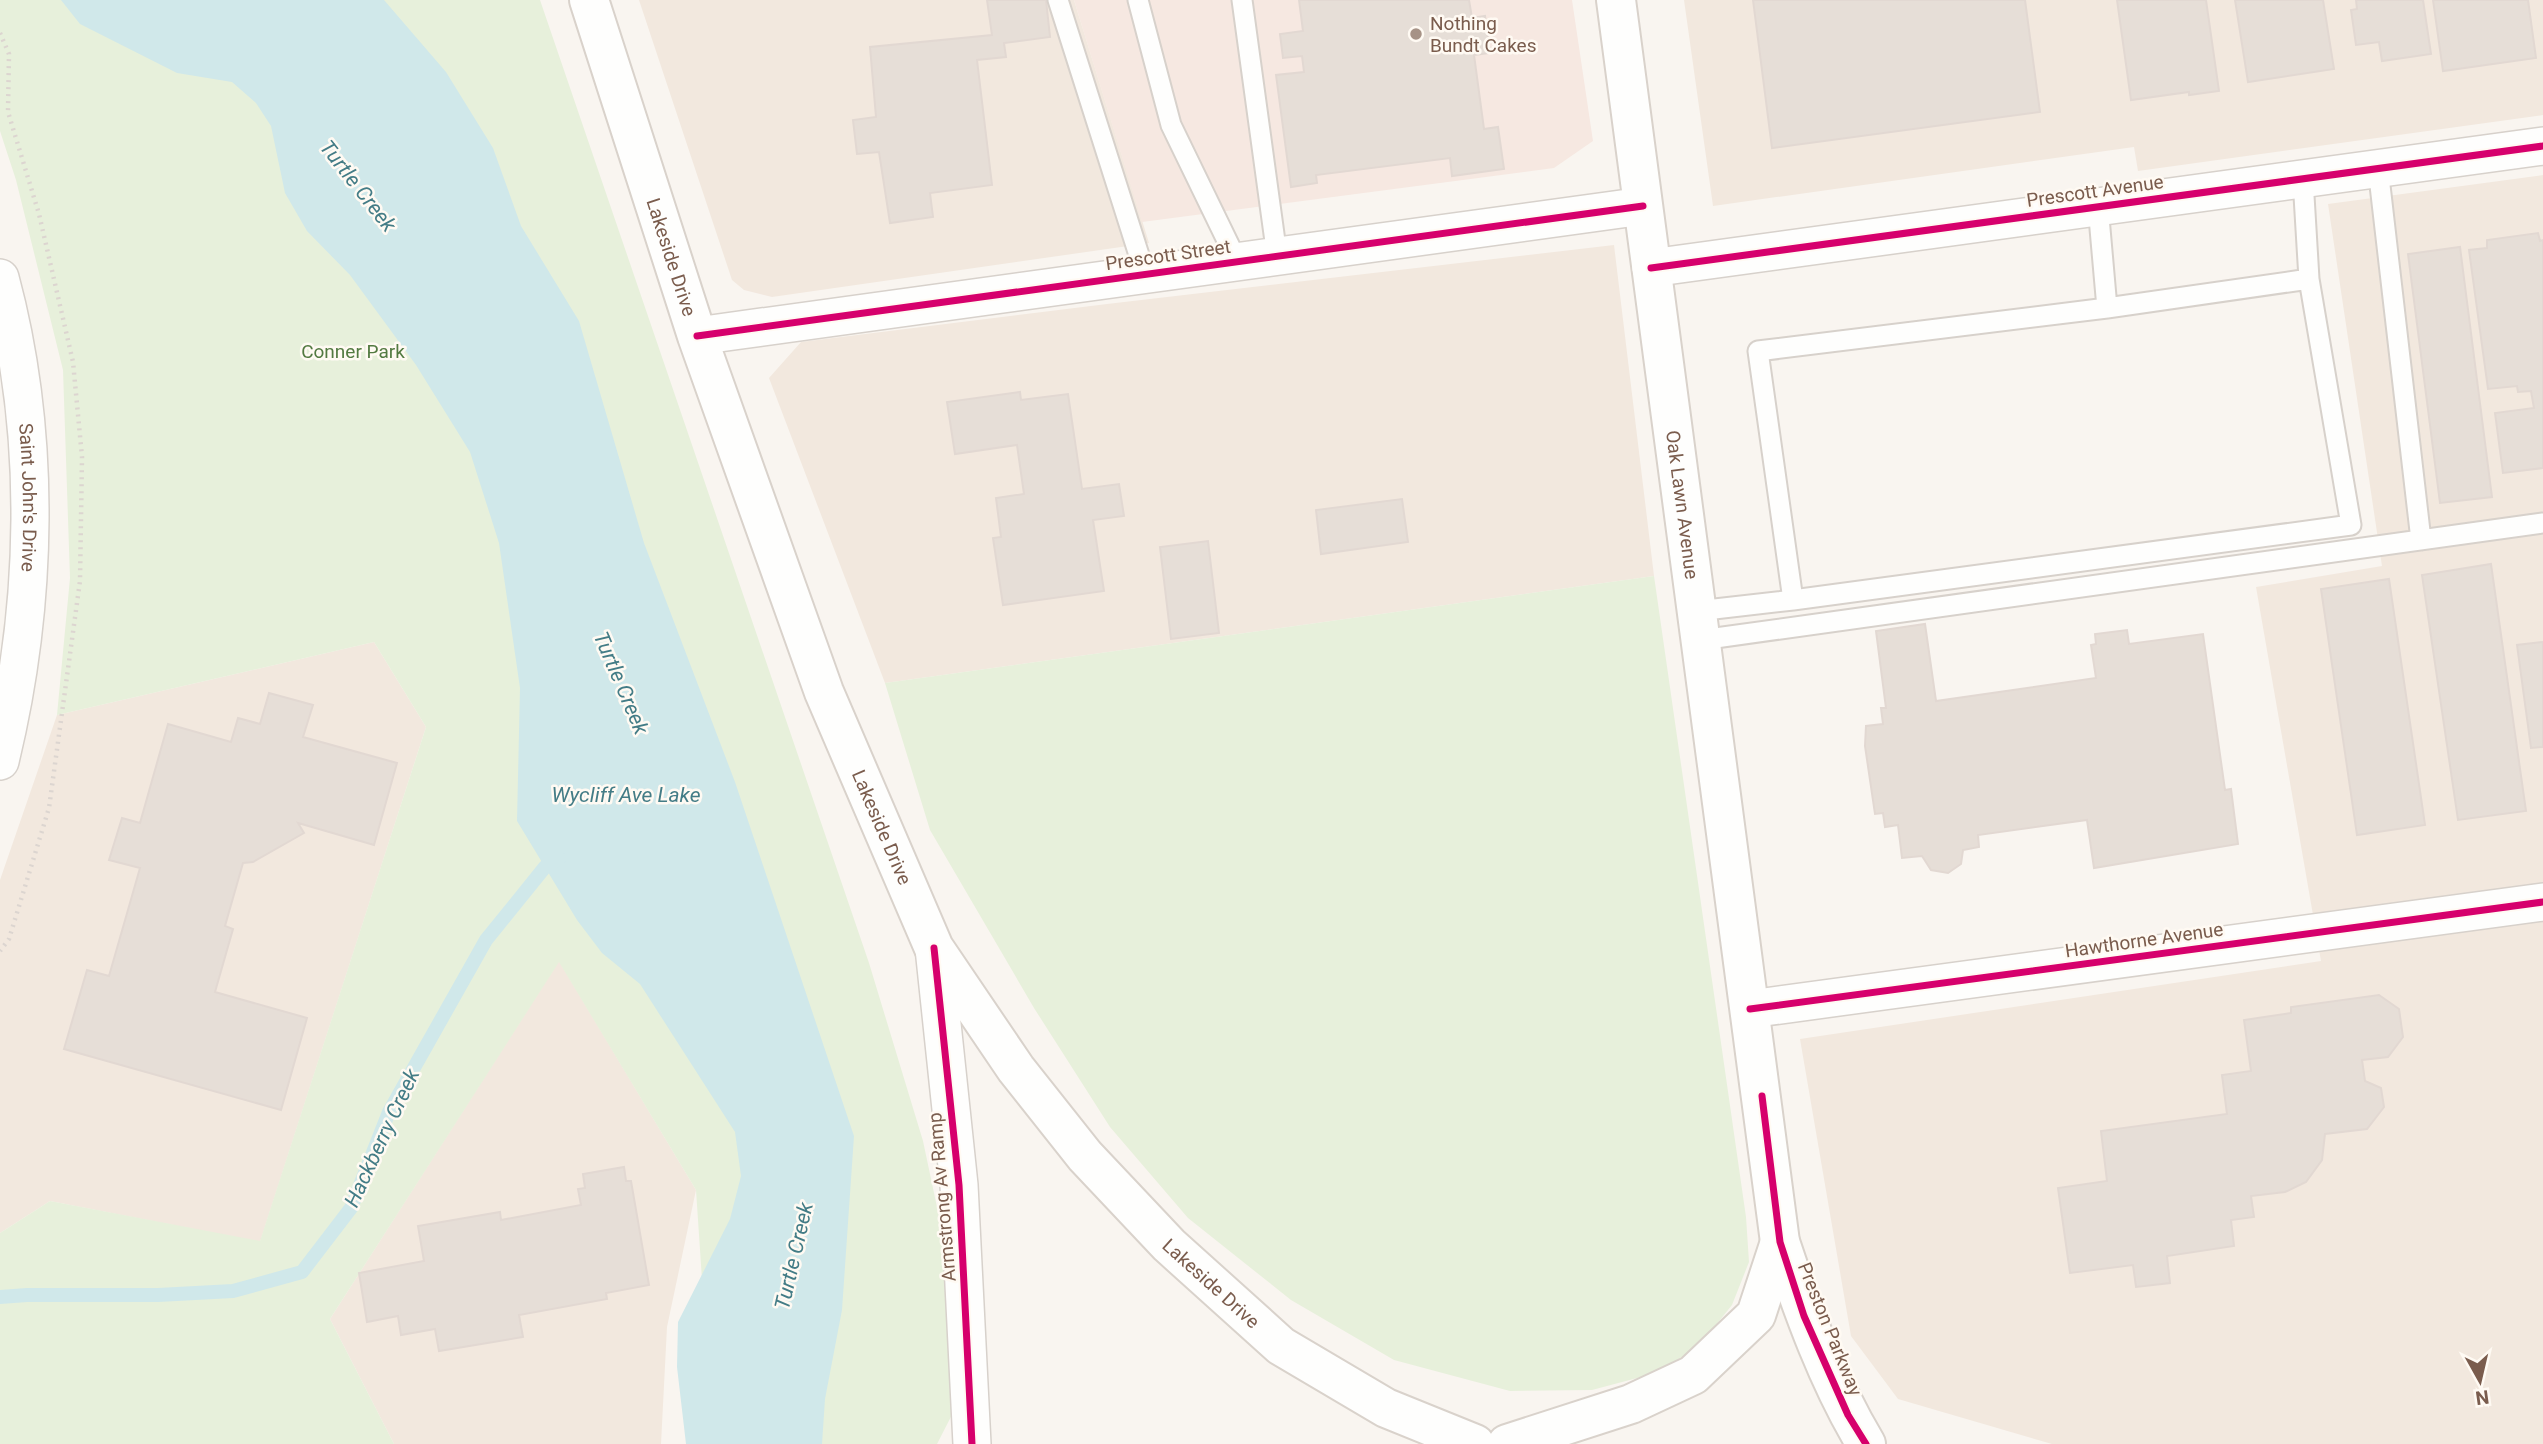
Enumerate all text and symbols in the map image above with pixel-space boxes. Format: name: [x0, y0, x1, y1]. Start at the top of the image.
place label: Nothing Bundt Cakes: [1430, 12, 1536, 57]
marker: Nothing Bundt Cakes: [1408, 26, 1424, 42]
water label: Turtle Creek: [315, 136, 402, 237]
street label: Prescott Avenue: [2025, 170, 2165, 212]
street label: Lakeside Drive: [642, 195, 701, 319]
street label: Prescott Street: [1104, 235, 1232, 275]
park label: Conner Park: [301, 340, 405, 363]
street label: Saint John's Drive: [14, 422, 42, 572]
street label: Oak Lawn Avenue: [1661, 429, 1704, 580]
water label: Turtle Creek: [589, 628, 654, 739]
street label: Lakeside Drive: [847, 766, 917, 888]
water label: Wycliff Ave Lake: [552, 783, 701, 807]
street label: Hawthorne Avenue: [2063, 918, 2225, 962]
water label: Hackberry Creek: [340, 1065, 425, 1211]
street label: Armstrong Av Ramp: [923, 1111, 961, 1283]
water label: Turtle Creek: [770, 1199, 818, 1312]
street label: Lakeside Drive: [1158, 1233, 1265, 1333]
street label: Preston Parkway: [1793, 1259, 1867, 1399]
north arrow: [2445, 1346, 2515, 1416]
text: N: [2474, 1385, 2491, 1410]

